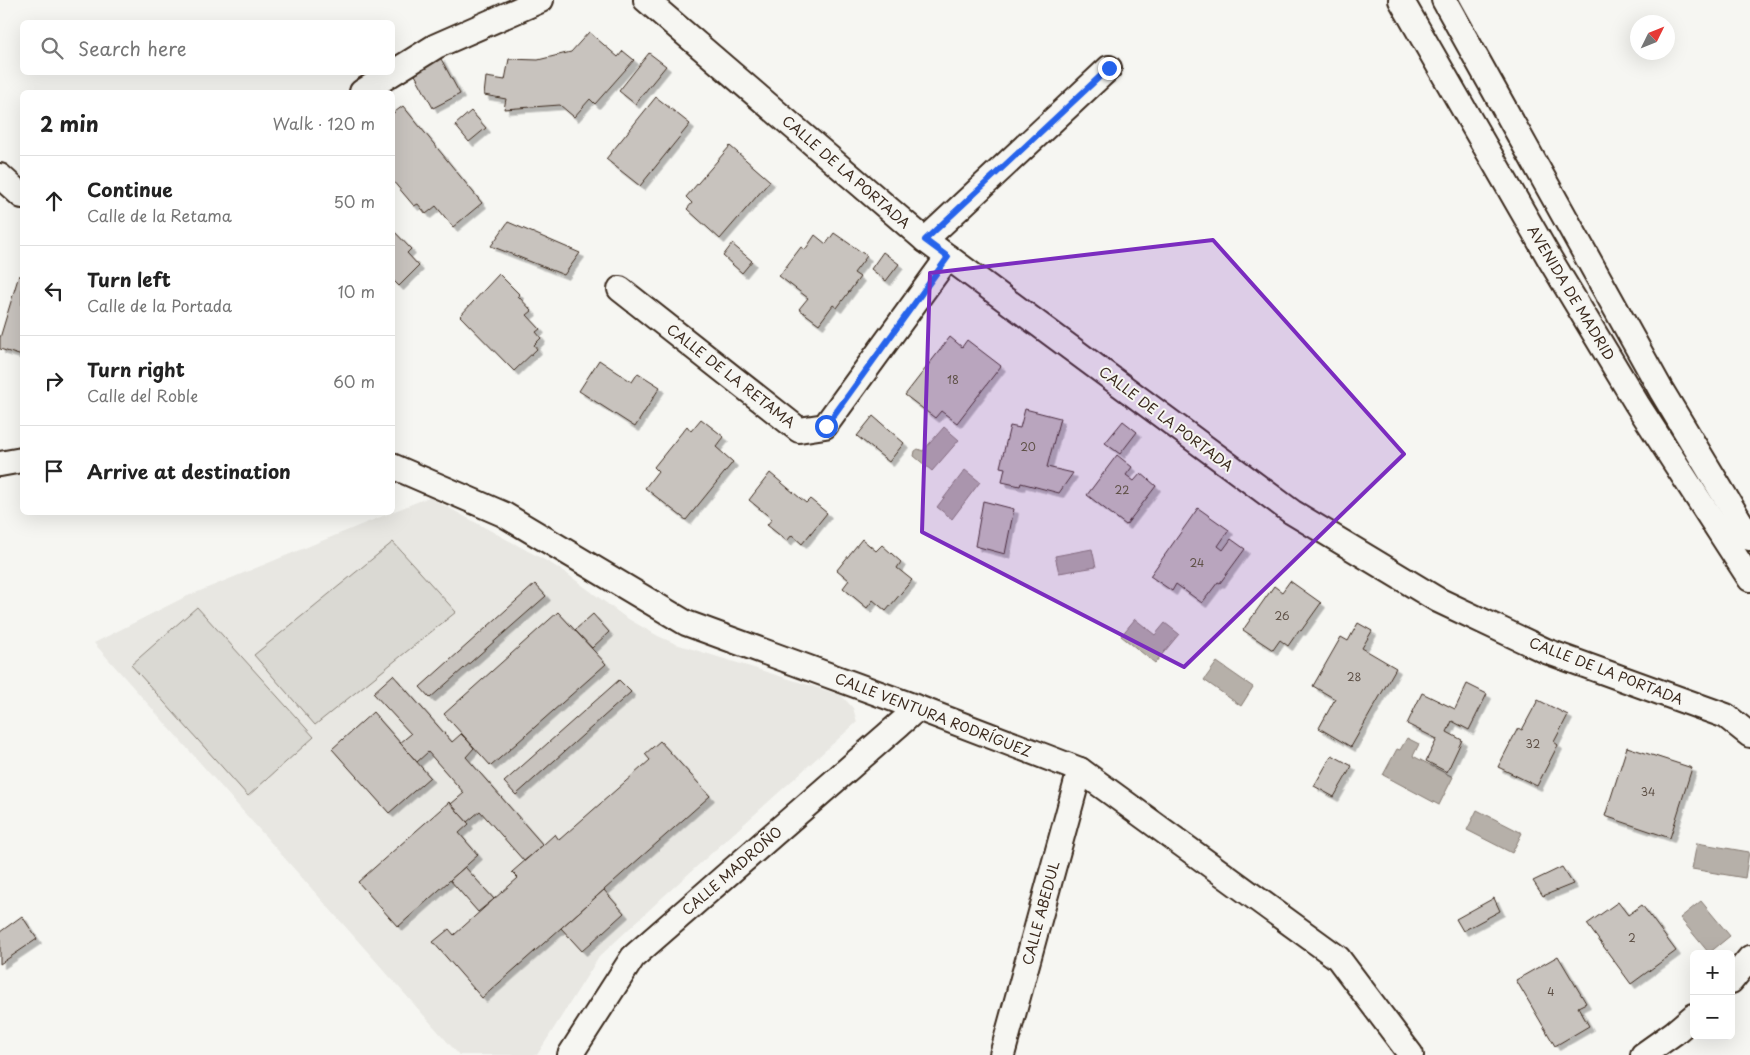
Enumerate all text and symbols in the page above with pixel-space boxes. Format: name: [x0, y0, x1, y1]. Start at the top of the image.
north arrow: [1630, 15, 1675, 60]
search box: [20, 20, 395, 75]
icon: search: [38, 34, 66, 62]
text: Search here: [78, 34, 187, 62]
route end: [1098, 57, 1121, 80]
text: 2 min: [40, 107, 99, 139]
street label: CALLE DE LA PORTADA: [778, 110, 915, 233]
text: Walk · 120 m: [273, 111, 375, 135]
text: Continue: [87, 175, 173, 203]
icon: ahead: [40, 187, 68, 215]
text: 50 m: [334, 189, 375, 213]
text: Calle de la Retama: [87, 203, 232, 227]
street label: AVENIDA DE MADRID: [1523, 221, 1620, 364]
text: Turn left: [87, 265, 171, 293]
icon: left: [40, 277, 68, 305]
text: 10 m: [338, 279, 375, 303]
text: Calle de la Portada: [87, 293, 232, 317]
street label: CALLE DE LA RETAMA: [662, 319, 800, 433]
text: Turn right: [87, 355, 185, 383]
street label: CALLE DE LA PORTADA: [1095, 361, 1238, 476]
icon: right: [40, 367, 68, 395]
text: 60 m: [333, 369, 375, 393]
house number: 18: [947, 371, 959, 388]
text: Calle del Roble: [87, 383, 198, 407]
route start: [815, 415, 838, 438]
house number: 20: [1020, 438, 1036, 455]
icon: arrive: [40, 457, 68, 485]
text: Arrive at destination: [87, 457, 291, 485]
house number: 22: [1115, 481, 1129, 498]
house number: 24: [1190, 554, 1204, 571]
house number: 26: [1274, 607, 1290, 624]
street label: CALLE DE LA PORTADA: [1526, 631, 1686, 710]
street label: CALLE VENTURA RODRÍGUEZ: [832, 667, 1034, 762]
house number: 28: [1347, 668, 1361, 685]
house number: 32: [1526, 735, 1541, 752]
house number: 34: [1641, 783, 1655, 800]
street label: CALLE MADROÑO: [677, 821, 786, 920]
street label: CALLE ABEDUL: [1017, 858, 1065, 967]
house number: 2: [1628, 929, 1636, 946]
map controls: [1690, 950, 1735, 1040]
button: +: [1690, 950, 1735, 995]
house number: 4: [1547, 983, 1555, 1000]
button: −: [1690, 995, 1735, 1040]

